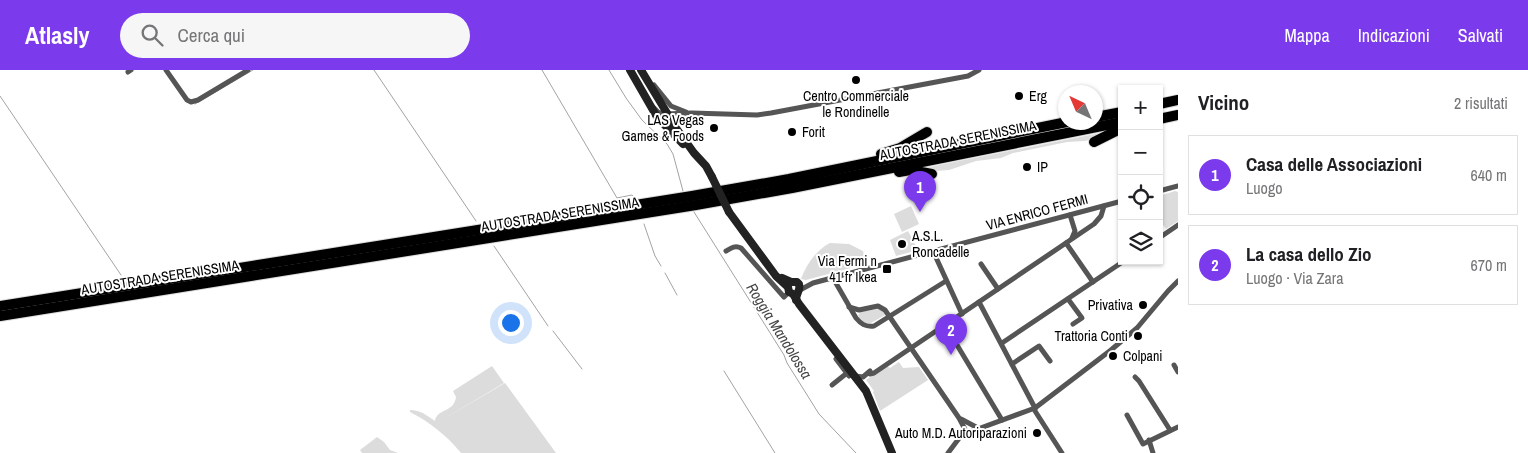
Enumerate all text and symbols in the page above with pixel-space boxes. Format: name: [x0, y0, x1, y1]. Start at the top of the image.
search box: [120, 13, 470, 58]
text: Atlasly: [25, 19, 90, 51]
icon: search: [138, 21, 166, 49]
text: Cerca qui: [178, 22, 245, 48]
text: Mappa: [1285, 23, 1330, 48]
text: Indicazioni: [1358, 23, 1430, 48]
text: Salvati: [1458, 23, 1503, 48]
marker: Centro Commerciale le Rondinelle: [850, 74, 862, 86]
north arrow: [1058, 85, 1103, 130]
map controls: [1118, 85, 1163, 265]
button: +: [1118, 85, 1163, 130]
place label: Centro Commerciale le Rondinelle: [803, 87, 909, 121]
place label: Erg: [1029, 87, 1047, 105]
text: Vicino: [1198, 88, 1249, 117]
marker: Erg: [1013, 90, 1025, 102]
text: 2 risultati: [1454, 92, 1508, 114]
place label: LAS Vegas Games & Foods: [622, 111, 704, 145]
street label: AUTOSTRADA SERENISSIMA: [877, 116, 1038, 164]
marker: LAS Vegas Games & Foods: [708, 122, 720, 134]
place label: Forit: [802, 123, 825, 141]
marker: Forit: [786, 126, 798, 138]
button: −: [1118, 130, 1163, 175]
text: Casa delle Associazioni: [1246, 151, 1422, 177]
place label: IP: [1037, 158, 1048, 176]
marker: IP: [1021, 161, 1033, 173]
text: 1: [1211, 164, 1219, 186]
text: 640 m: [1471, 164, 1507, 186]
pin: 1: [904, 171, 936, 212]
button: locate: [1118, 175, 1163, 220]
text: Luogo: [1246, 177, 1282, 199]
street label: VIA ENRICO FERMI: [984, 190, 1090, 234]
street label: AUTOSTRADA SERENISSIMA: [479, 193, 640, 236]
button: layers: [1118, 220, 1163, 265]
place label: A.S.L. Roncadelle: [911, 227, 969, 261]
marker: A.S.L. Roncadelle: [896, 238, 908, 250]
text: La casa dello Zio: [1246, 241, 1372, 267]
place label: Via Fermi n 41 fr Ikea: [818, 252, 878, 286]
text: 2: [1211, 254, 1219, 276]
text: 670 m: [1471, 254, 1507, 276]
street label: AUTOSTRADA SERENISSIMA: [79, 256, 240, 299]
marker: Via Fermi n 41 fr Ikea: [881, 263, 893, 275]
text: Luogo · Via Zara: [1246, 267, 1344, 289]
water label: Roggia Mandolossa: [742, 279, 817, 383]
place label: Privativa: [1088, 296, 1134, 314]
marker: Privativa: [1137, 299, 1149, 311]
your location: [498, 310, 524, 336]
pin: 2: [935, 314, 967, 355]
place label: Trattoria Conti: [1054, 327, 1128, 345]
marker: Trattoria Conti: [1132, 330, 1144, 342]
place label: Colpani: [1123, 347, 1163, 365]
marker: Colpani: [1107, 350, 1119, 362]
place label: Auto M.D. Autoriparazioni: [894, 424, 1027, 442]
marker: Auto M.D. Autoriparazioni: [1031, 427, 1043, 439]

